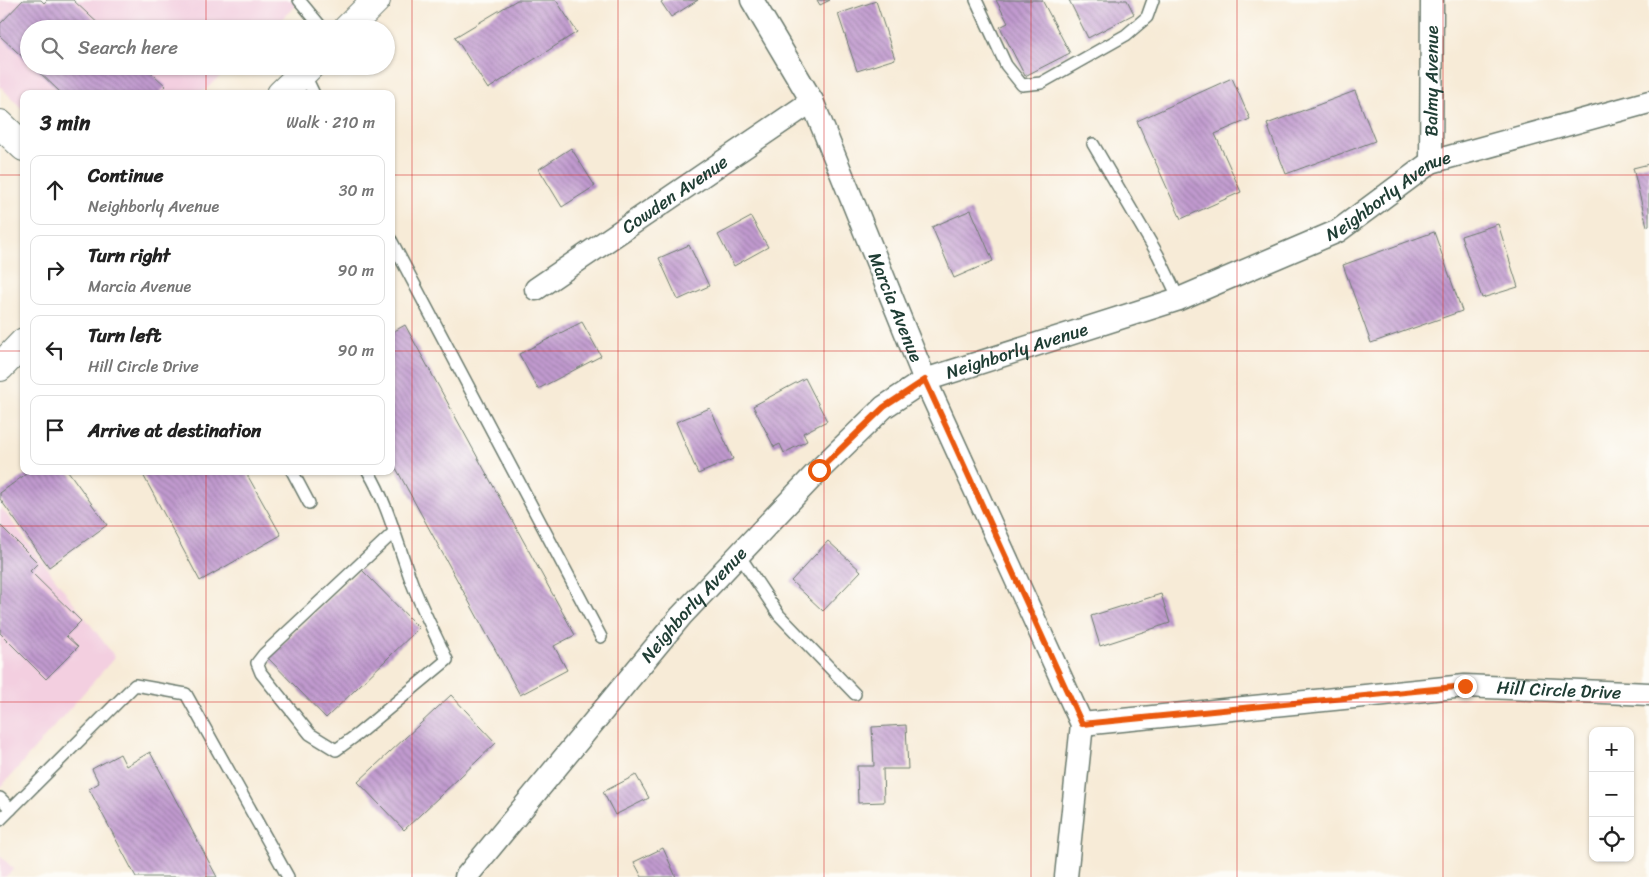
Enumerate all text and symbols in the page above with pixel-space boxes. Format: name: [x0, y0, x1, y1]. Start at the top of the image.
search box: [20, 20, 395, 75]
street label: Balmy Avenue: [1415, 25, 1448, 136]
text: Search here: [78, 31, 178, 64]
icon: search: [38, 34, 66, 62]
text: 3 min: [40, 104, 90, 142]
text: Walk · 210 m: [286, 108, 375, 137]
street label: Neighborly Avenue: [1321, 141, 1455, 250]
street label: Cowden Avenue: [615, 146, 735, 242]
text: Continue: [88, 159, 164, 192]
icon: ahead: [41, 176, 69, 204]
text: 30 m: [339, 176, 374, 205]
text: Neighborly Avenue: [88, 192, 219, 221]
text: Turn right: [88, 239, 170, 272]
street label: Marcia Avenue: [859, 247, 932, 367]
icon: right: [41, 256, 69, 284]
text: 90 m: [338, 256, 374, 285]
text: Marcia Avenue: [88, 272, 191, 301]
street label: Neighborly Avenue: [942, 313, 1092, 388]
text: Turn left: [88, 319, 161, 352]
icon: left: [41, 336, 69, 364]
text: 90 m: [338, 336, 374, 365]
text: Hill Circle Drive: [88, 352, 199, 381]
text: Arrive at destination: [88, 414, 261, 447]
icon: arrive: [41, 416, 69, 444]
route start: [808, 459, 831, 482]
street label: Neighborly Avenue: [632, 539, 755, 670]
street label: Hill Circle Drive: [1496, 671, 1622, 709]
route end: [1454, 675, 1477, 698]
map controls: [1589, 727, 1634, 862]
button: +: [1589, 727, 1634, 772]
button: −: [1589, 772, 1634, 817]
button: locate: [1589, 817, 1634, 862]

